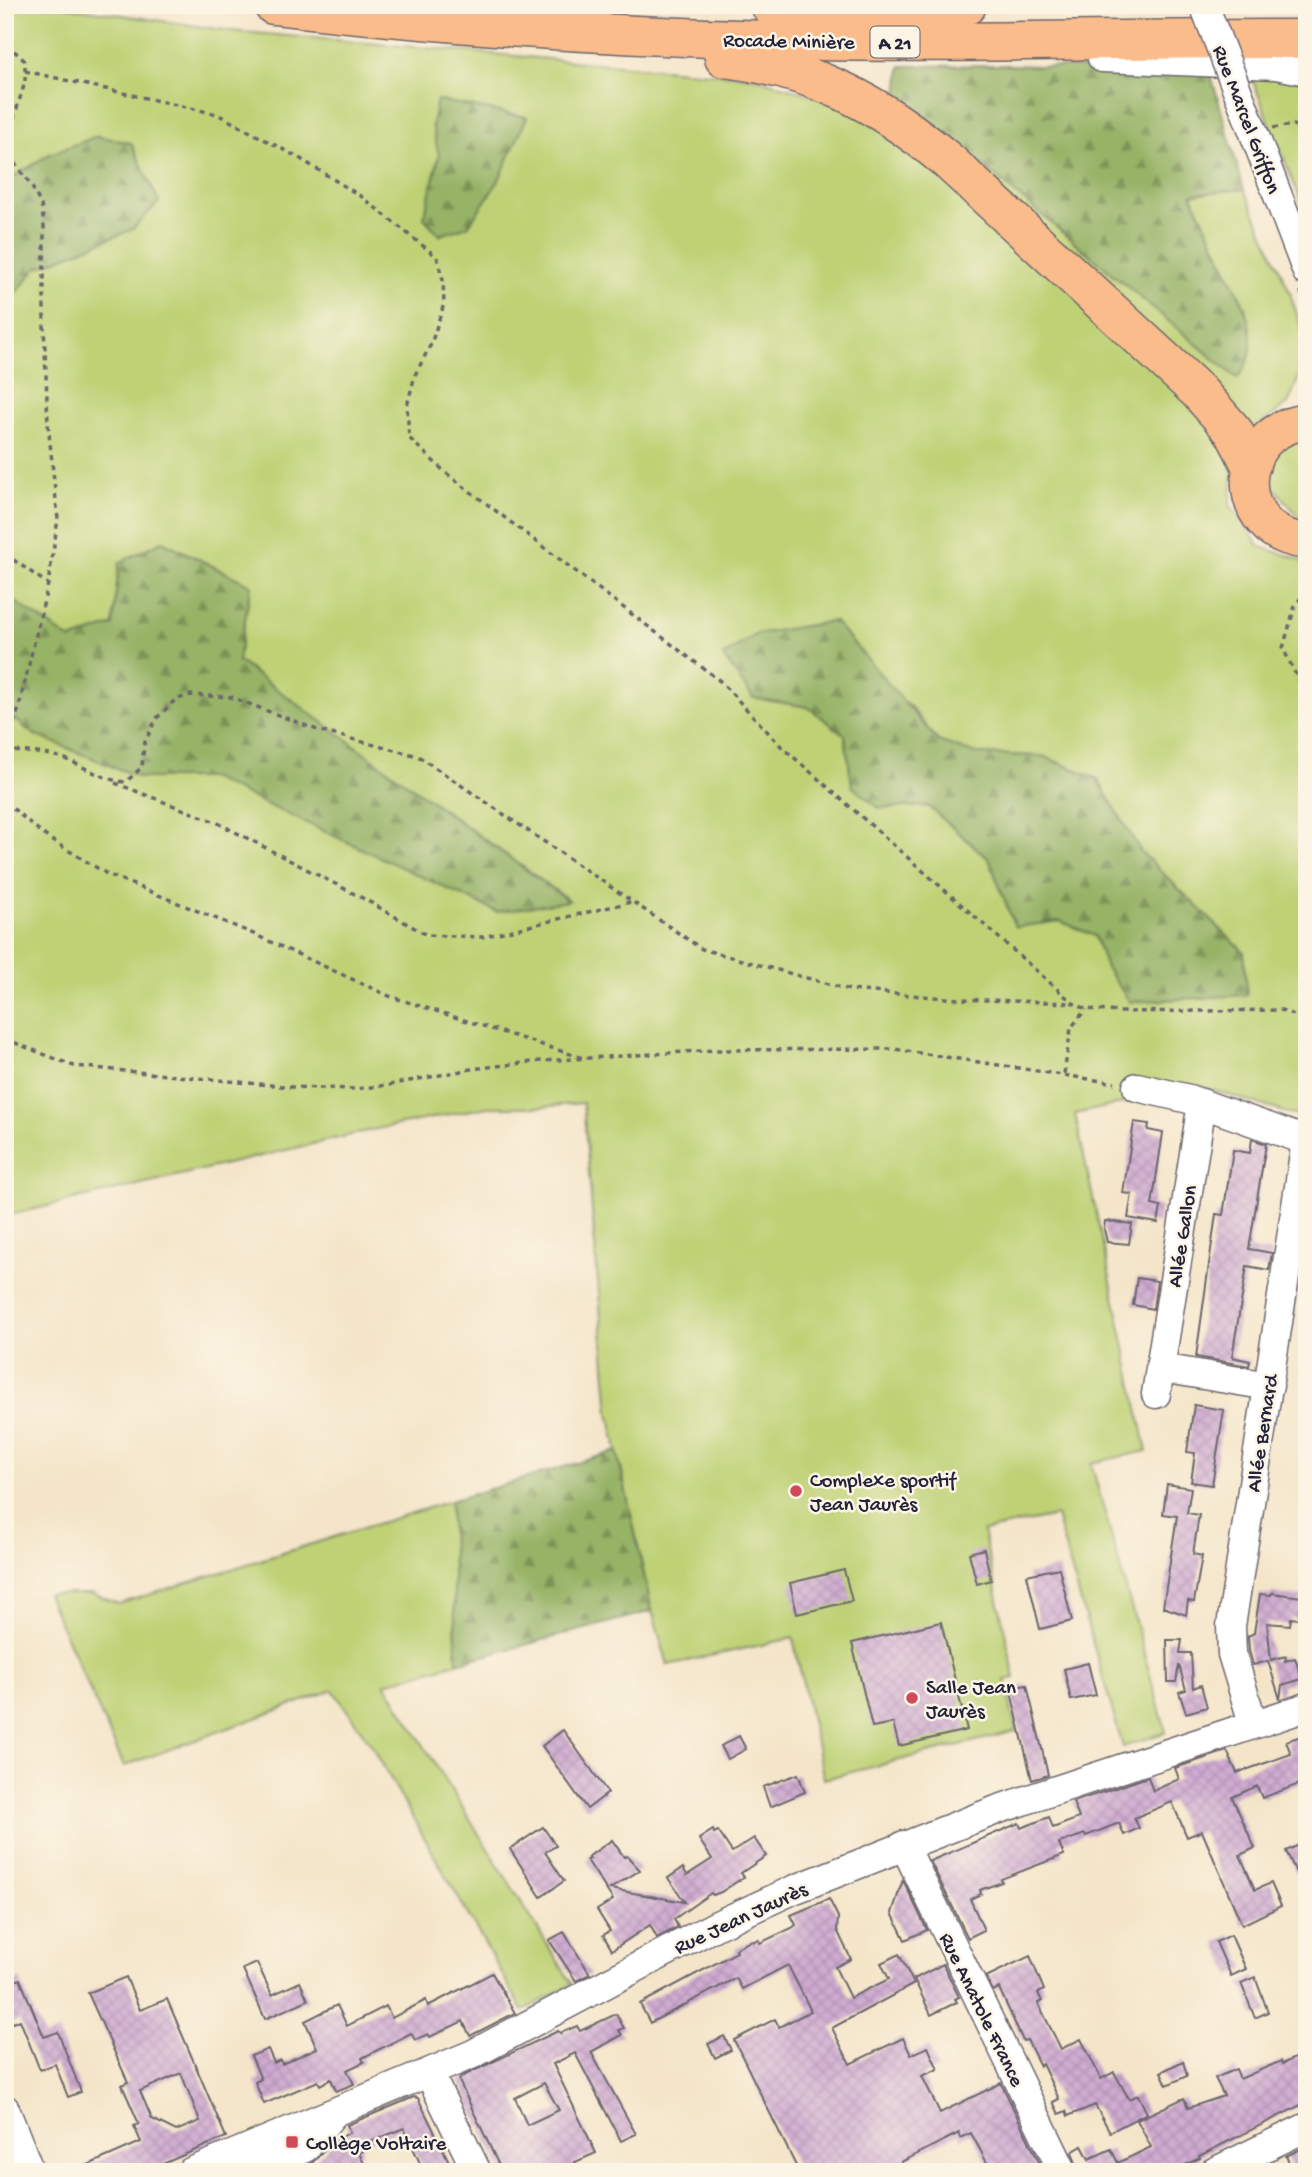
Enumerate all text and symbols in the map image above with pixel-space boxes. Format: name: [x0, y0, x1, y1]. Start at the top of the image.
road number: A 21: [870, 26, 920, 58]
street label: Rocade Minière: [723, 30, 856, 57]
street label: Rue Marcel Griffon: [1205, 43, 1285, 198]
street label: Allée Gallon: [1164, 1184, 1205, 1290]
street label: Allée Bernard: [1243, 1371, 1286, 1494]
place label: Complexe sportif Jean Jaurès: [810, 1470, 957, 1519]
marker: Complexe sportif Jean Jaurès: [788, 1483, 804, 1499]
place label: Salle Jean Jaurès: [926, 1677, 1016, 1726]
marker: Salle Jean Jaurès: [904, 1690, 920, 1706]
street label: Rue Jean Jaurès: [671, 1878, 813, 1962]
street label: Rue Anatole France: [932, 1929, 1029, 2093]
place label: Collège Voltaire: [306, 2133, 448, 2158]
marker: Collège Voltaire: [284, 2134, 300, 2150]

